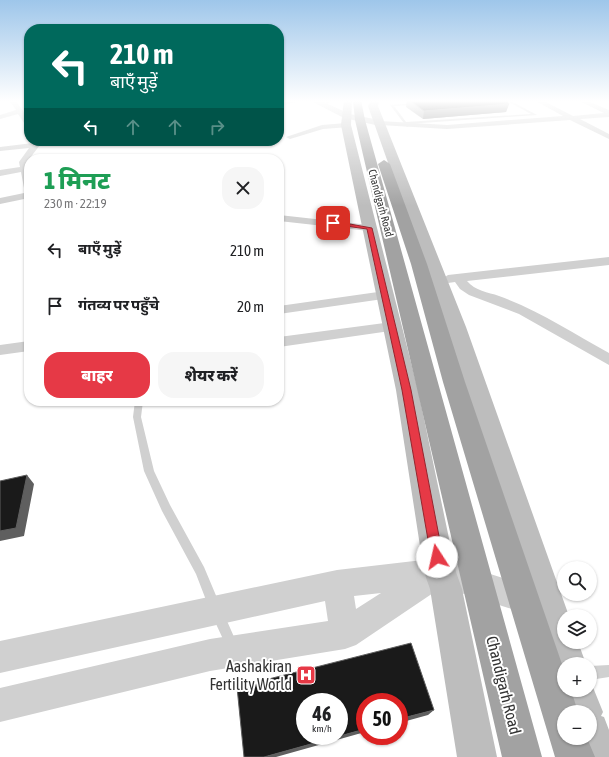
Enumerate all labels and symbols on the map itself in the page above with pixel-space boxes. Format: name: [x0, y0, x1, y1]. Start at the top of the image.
street label: Chandigarh Road: [366, 168, 396, 238]
pin: [316, 206, 350, 240]
position arrow: [416, 536, 458, 578]
street label: Chandigarh Road: [482, 634, 525, 736]
place label: Aashakiran Fertility World: [209, 657, 292, 694]
hospital icon: Aashakiran Fertility World: [295, 664, 317, 686]
speed limit sign: 50: [356, 693, 408, 745]

